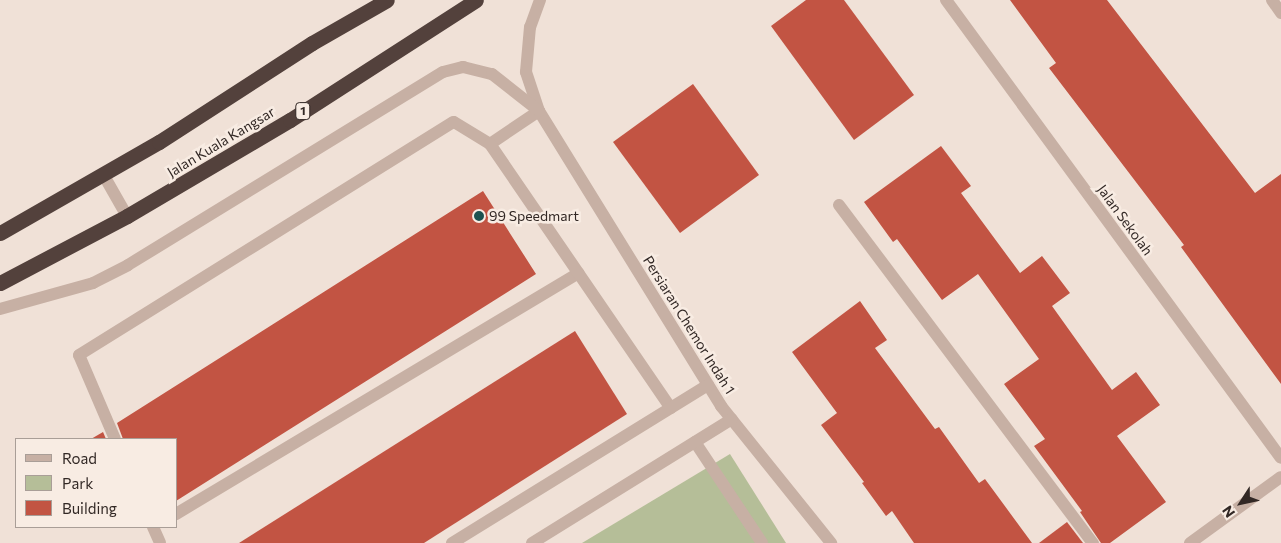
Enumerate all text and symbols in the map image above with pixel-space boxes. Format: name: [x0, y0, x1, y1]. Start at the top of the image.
road number: 1: [294, 102, 312, 120]
street label: Jalan Kuala Kangsar: [164, 103, 278, 181]
street label: Jalan Sekolah: [1094, 181, 1156, 259]
place label: 99 Speedmart: [489, 208, 579, 224]
marker: 99 Speedmart: [473, 210, 485, 222]
street label: Persiaran Chemor Indah 1: [640, 253, 738, 397]
legend: [15, 438, 178, 528]
text: Road: [62, 449, 97, 467]
text: Park: [62, 474, 93, 492]
north arrow: [1216, 478, 1266, 528]
text: Building: [62, 499, 117, 517]
text: N: [1218, 503, 1238, 521]

